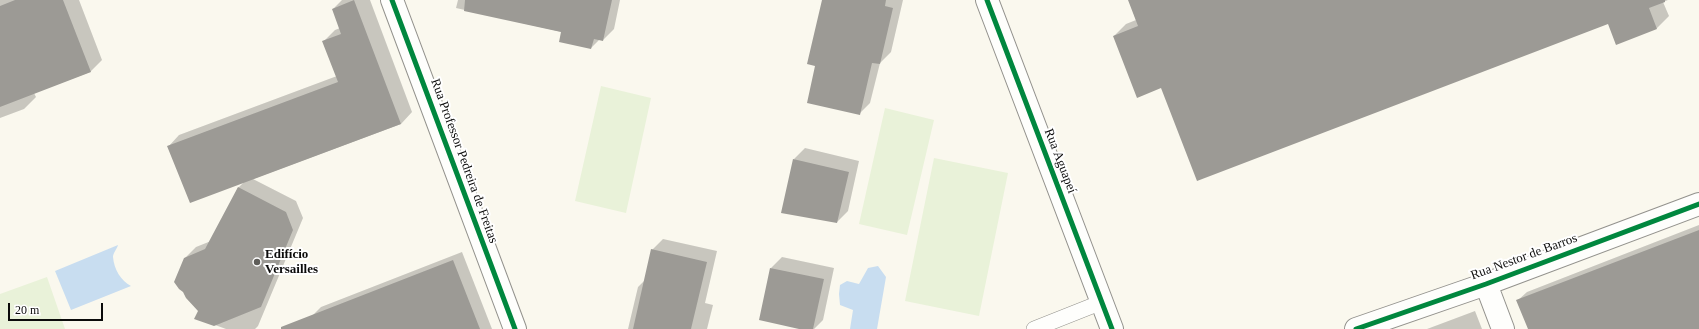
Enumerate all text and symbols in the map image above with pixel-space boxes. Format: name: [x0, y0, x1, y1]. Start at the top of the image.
street label: Rua Professor Pedreira de Freitas: [427, 77, 501, 245]
street label: Rua Aguapeí: [1040, 126, 1080, 196]
street label: Rua Nestor de Barros: [1469, 230, 1579, 284]
place label: Edifício Versailles: [265, 247, 318, 278]
marker: Edifício Versailles: [252, 257, 262, 267]
scale bar: [10, 295, 105, 321]
text: 20 m: [15, 303, 39, 317]

